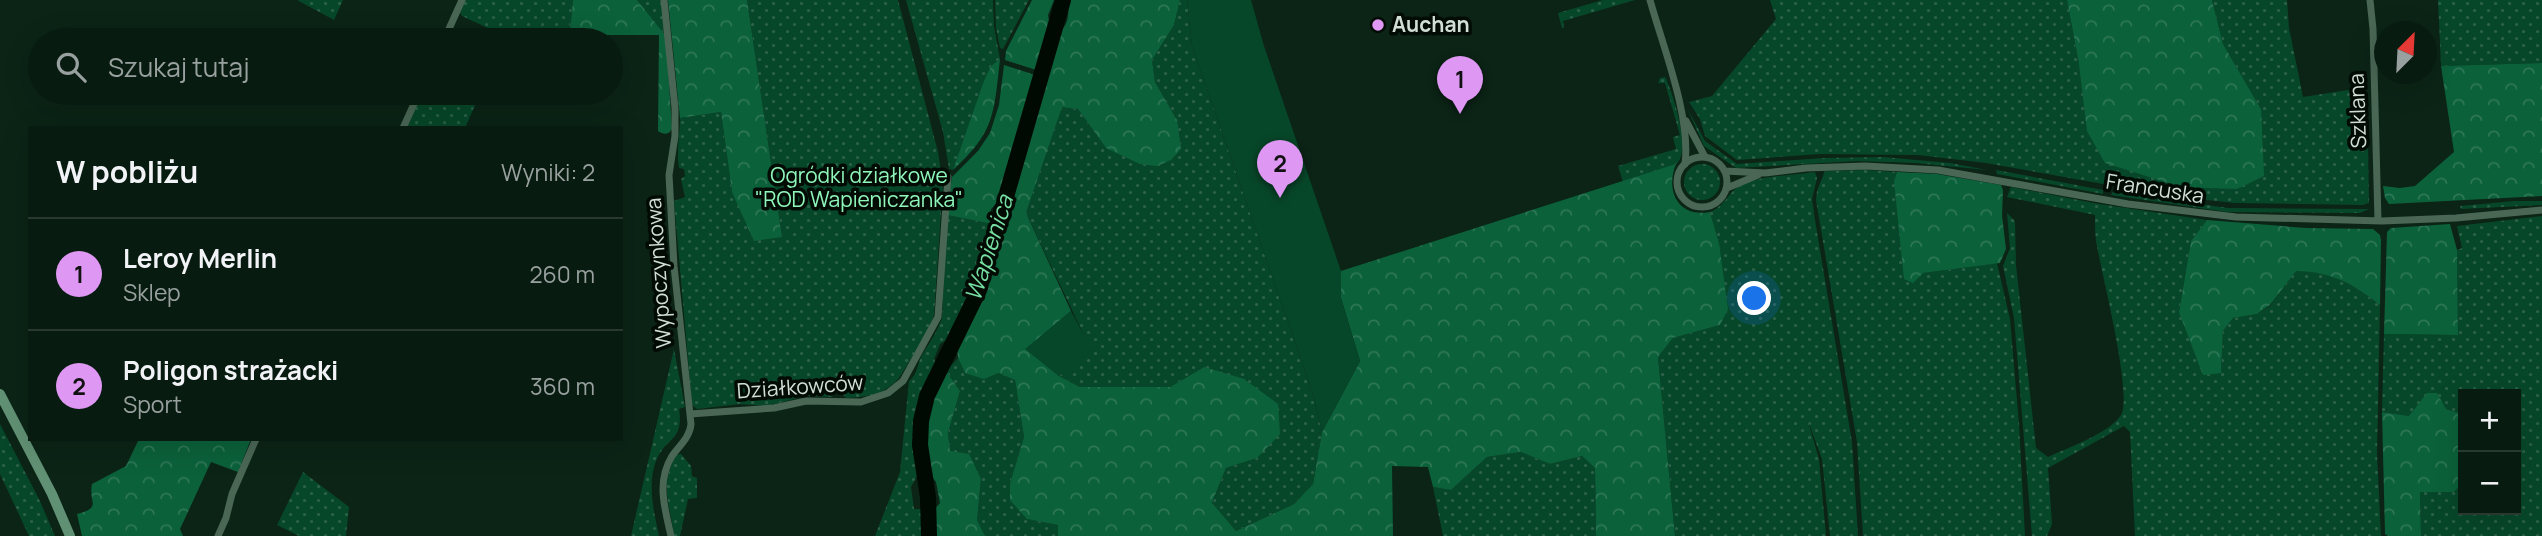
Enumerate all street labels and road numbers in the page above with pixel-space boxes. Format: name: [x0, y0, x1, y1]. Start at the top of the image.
street label: Szklana: [2342, 73, 2372, 149]
street label: Francuska: [2104, 166, 2206, 210]
street label: Wypoczynkowa: [639, 197, 677, 349]
street label: Działkowców: [736, 368, 864, 404]

